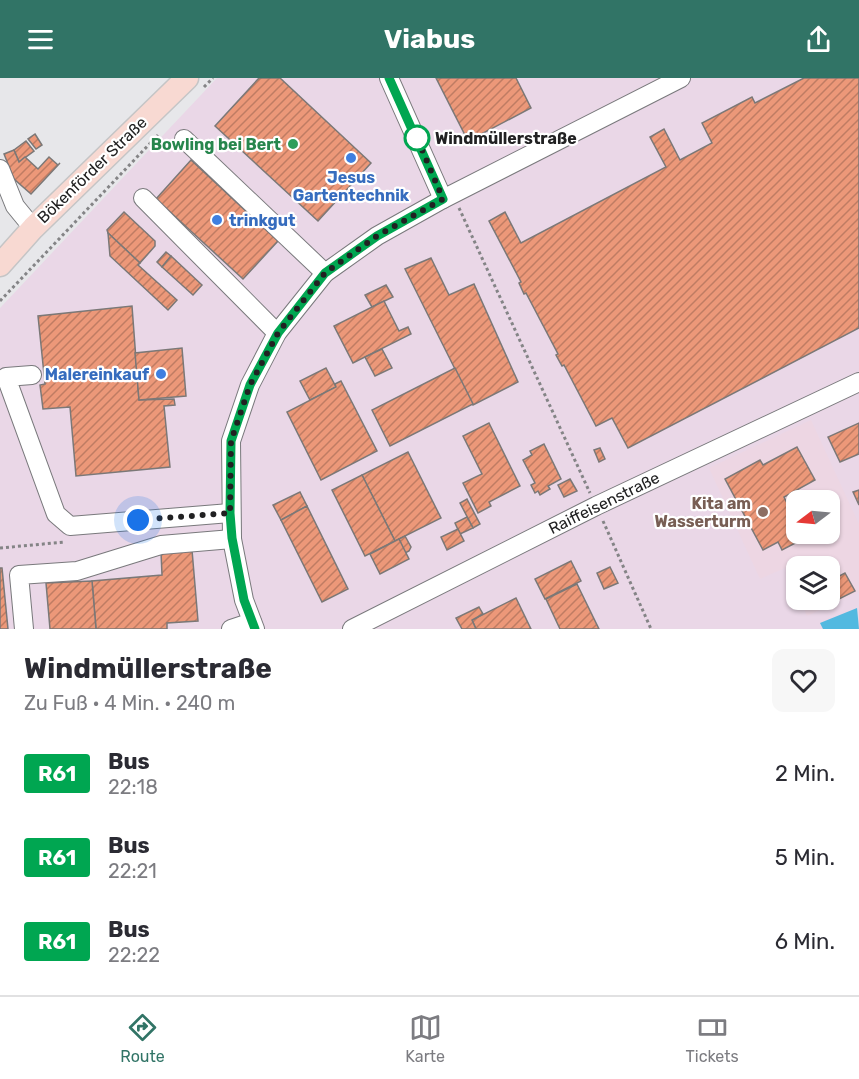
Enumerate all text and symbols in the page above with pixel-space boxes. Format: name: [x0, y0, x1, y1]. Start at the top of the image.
icon: menu: [24, 23, 57, 56]
text: Viabus: [384, 23, 475, 55]
icon: share: [802, 23, 835, 56]
street label: Bökenförder Straße: [33, 113, 151, 227]
marker: Windmüllerstraße: [404, 125, 430, 151]
place label: Windmüllerstraße: [435, 129, 577, 148]
place label: Bowling bei Bert: [151, 135, 282, 154]
marker: Bowling bei Bert: [286, 137, 300, 151]
marker: Jesus Gartentechnik: [344, 151, 358, 165]
place label: Jesus Gartentechnik: [293, 168, 410, 205]
place label: trinkgut: [229, 211, 296, 230]
marker: trinkgut: [210, 213, 224, 227]
place label: Malereinkauf: [45, 365, 150, 384]
marker: Malereinkauf: [154, 367, 168, 381]
street label: Raiffeisenstraße: [545, 468, 663, 538]
north arrow: [786, 490, 840, 544]
map controls: [786, 490, 840, 610]
place label: Kita am Wasserturm: [654, 494, 751, 531]
your location: [123, 505, 153, 535]
marker: Kita am Wasserturm: [756, 505, 770, 519]
button: layers: [786, 556, 840, 610]
button: heart: [772, 649, 835, 712]
text: Windmüllerstraße: [24, 652, 272, 685]
text: Zu Fuß · 4 Min. · 240 m: [24, 691, 235, 715]
text: Bus: [108, 748, 150, 775]
text: 2 Min.: [775, 760, 835, 787]
text: R61: [38, 761, 76, 786]
text: 22:18: [108, 775, 158, 799]
text: Bus: [108, 832, 150, 859]
text: 5 Min.: [775, 844, 835, 871]
text: R61: [38, 845, 76, 870]
text: 22:21: [108, 859, 157, 883]
text: Bus: [108, 916, 150, 943]
text: 6 Min.: [775, 928, 835, 955]
text: R61: [38, 929, 76, 954]
text: 22:22: [108, 943, 160, 967]
tab: Route: [120, 1011, 165, 1066]
tab: Karte: [405, 1011, 445, 1066]
tab: Tickets: [686, 1011, 739, 1066]

